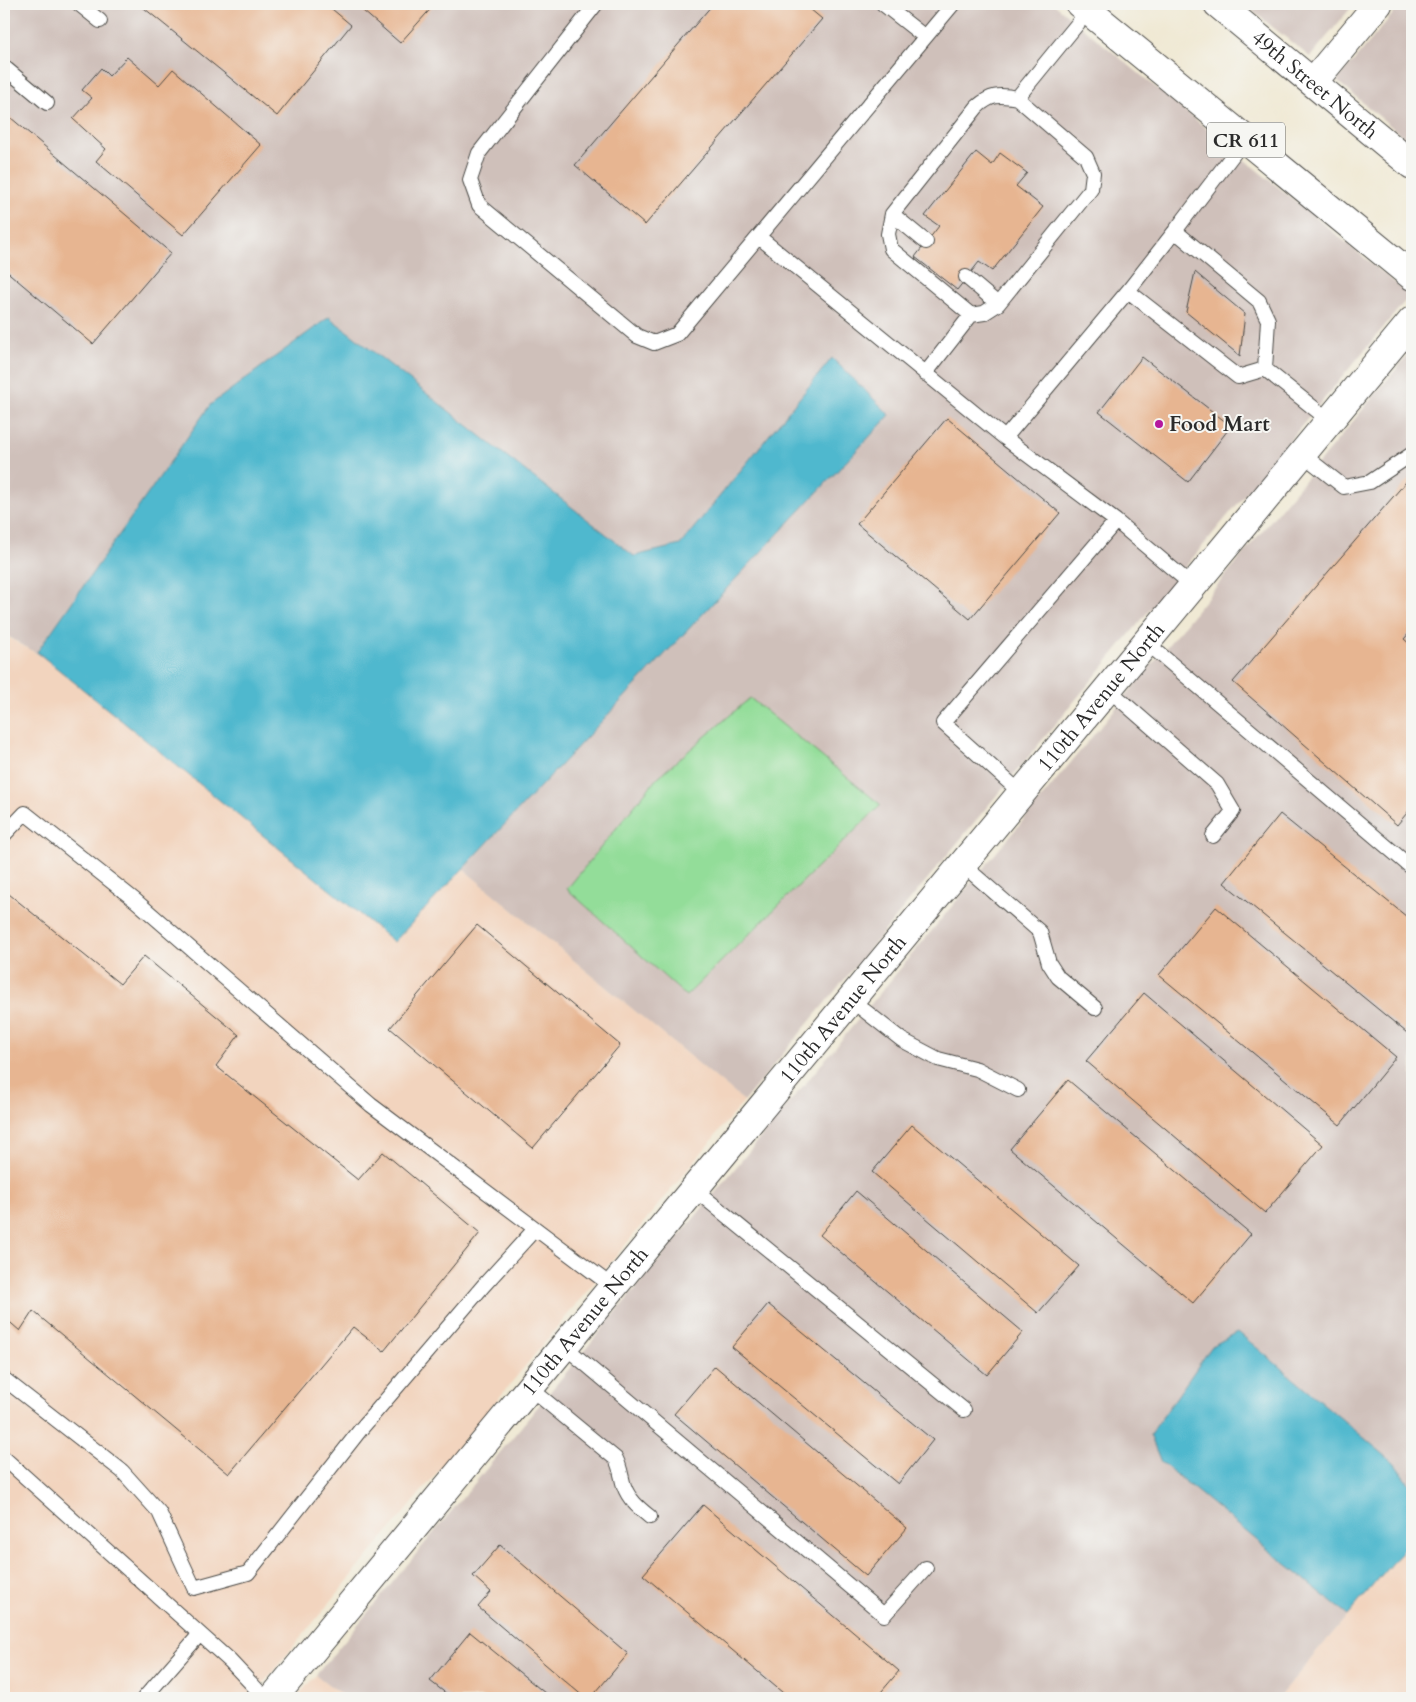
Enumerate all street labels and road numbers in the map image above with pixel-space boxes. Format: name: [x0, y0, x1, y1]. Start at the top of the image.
street label: 49th Street North: [1245, 23, 1385, 146]
road number: CR 611: [1207, 122, 1285, 158]
street label: 110th Avenue North: [1031, 616, 1171, 778]
street label: 110th Avenue North: [773, 928, 913, 1090]
street label: 110th Avenue North: [515, 1240, 655, 1402]

